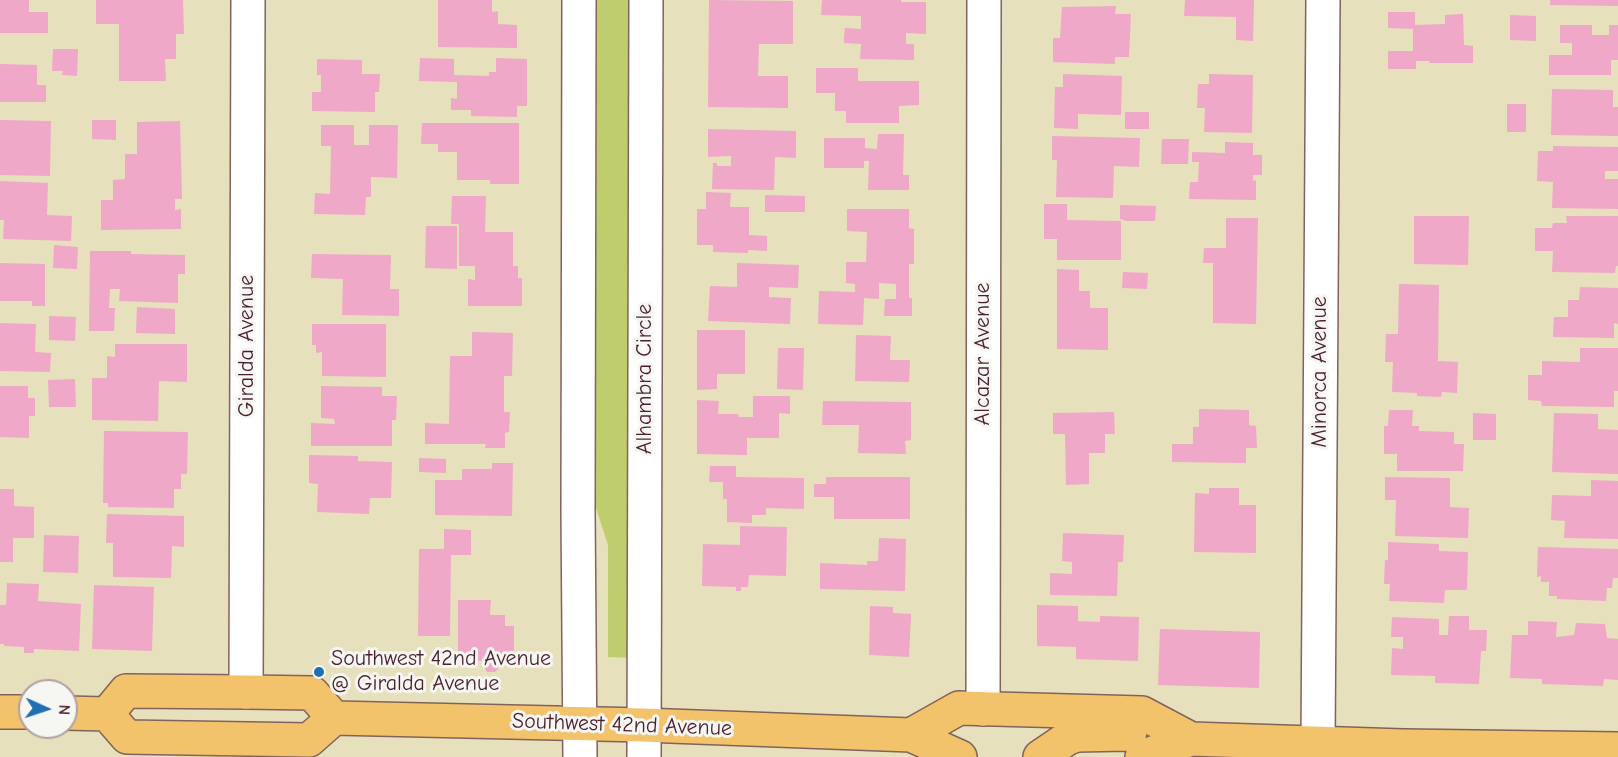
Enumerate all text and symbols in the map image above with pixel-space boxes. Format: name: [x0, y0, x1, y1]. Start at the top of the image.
street label: Giralda Avenue: [234, 275, 260, 417]
street label: Alcazar Avenue: [970, 282, 996, 426]
street label: Minorca Avenue: [1307, 296, 1333, 448]
street label: Alhambra Circle: [632, 304, 658, 454]
place label: Southwest 42nd Avenue @ Giralda Avenue: [331, 646, 551, 698]
marker: Southwest 42nd Avenue @ Giralda Avenue: [312, 665, 326, 679]
north arrow: [18, 679, 78, 739]
text: N: [55, 704, 73, 716]
street label: Southwest 42nd Avenue: [512, 708, 732, 742]

